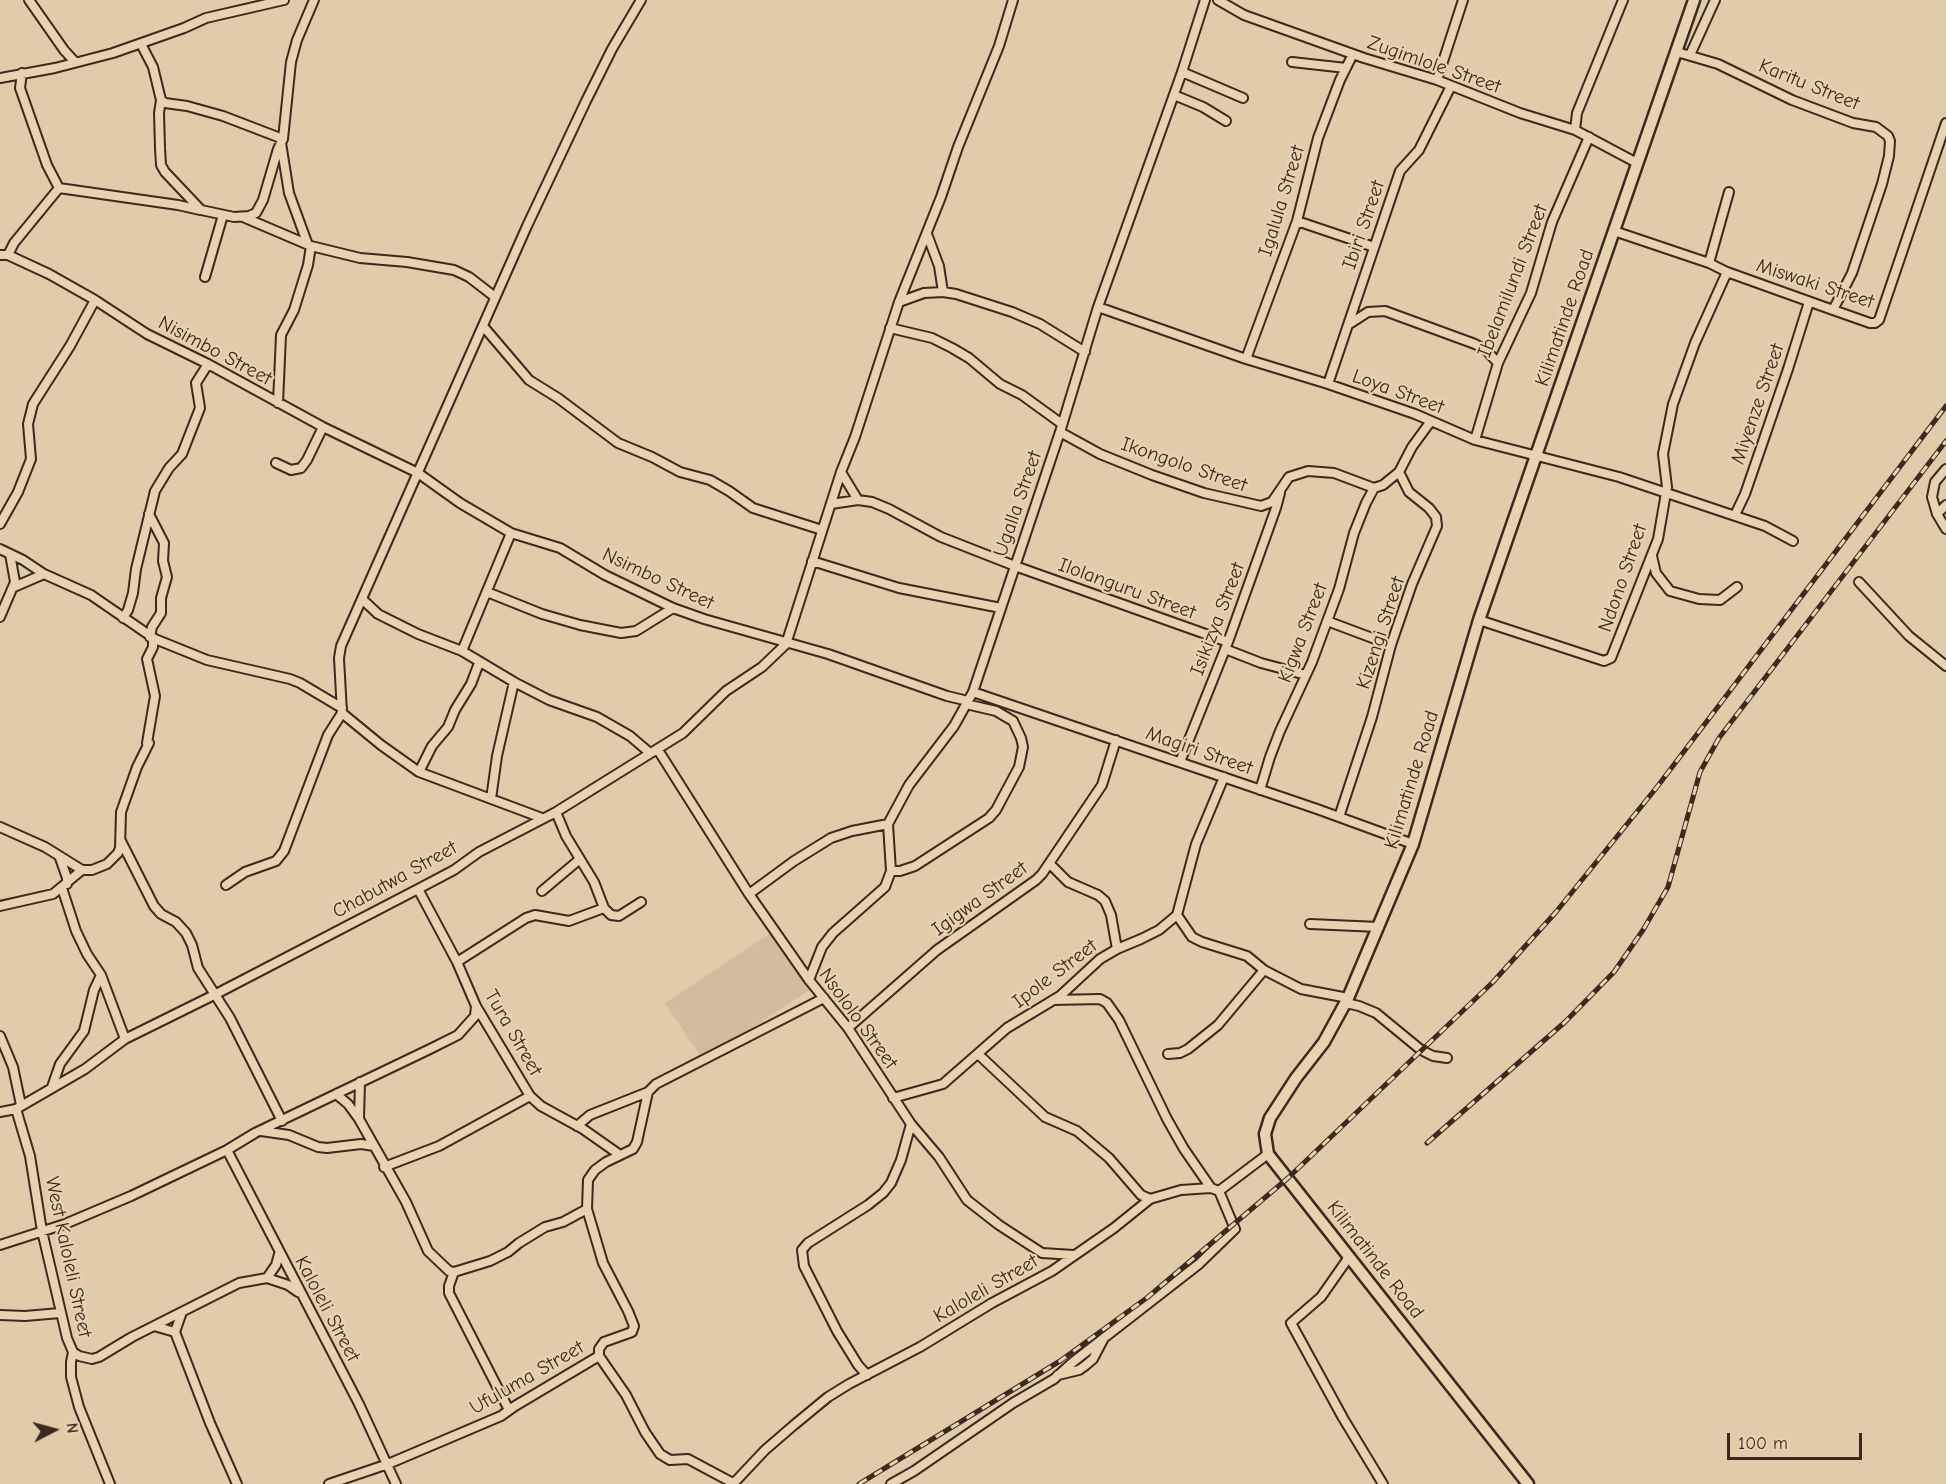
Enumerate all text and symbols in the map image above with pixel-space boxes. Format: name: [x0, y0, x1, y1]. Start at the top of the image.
street label: Zugimlole Street: [1364, 31, 1504, 99]
street label: Karitu Street: [1755, 54, 1863, 116]
street label: Igalula Street: [1254, 143, 1310, 259]
street label: Ibiri Street: [1338, 177, 1390, 273]
street label: Ibelamilundi Street: [1473, 201, 1553, 361]
street label: Kilimatinde Road: [1530, 246, 1600, 390]
street label: Miswaki Street: [1753, 254, 1877, 314]
street label: Nisimbo Street: [154, 311, 276, 391]
street label: Miyenze Street: [1726, 341, 1790, 467]
street label: Loya Street: [1349, 364, 1447, 420]
street label: Ikongolo Street: [1118, 432, 1250, 498]
street label: Ugalla Street: [989, 448, 1047, 560]
street label: Ndono Street: [1593, 521, 1653, 635]
street label: Nsimbo Street: [598, 543, 718, 615]
street label: Ilolanguru Street: [1055, 553, 1199, 625]
street label: Isikizya Street: [1185, 559, 1251, 679]
street label: Kizengi Street: [1352, 574, 1410, 692]
street label: Kigwa Street: [1273, 580, 1333, 686]
street label: Kilimatinde Road: [1380, 708, 1444, 852]
street label: Magiri Street: [1142, 722, 1256, 780]
street label: Chabutwa Street: [329, 836, 461, 924]
street label: Igigwa Street: [928, 856, 1032, 942]
street label: Ipole Street: [1008, 934, 1102, 1014]
street label: Nsololo Street: [813, 964, 903, 1074]
street label: Tura Street: [479, 986, 547, 1080]
street label: West Kaloleli Street: [39, 1175, 97, 1339]
street label: Kilimatinde Road: [1321, 1196, 1429, 1324]
street label: Kaloleli Street: [930, 1249, 1042, 1329]
street label: Kaloleli Street: [289, 1252, 365, 1366]
street label: Ufuluma Street: [466, 1336, 588, 1420]
north arrow: [24, 1400, 84, 1460]
scale bar: [1730, 1421, 1865, 1459]
text: N: [62, 1422, 81, 1434]
text: 100 m: [1738, 1433, 1788, 1454]

